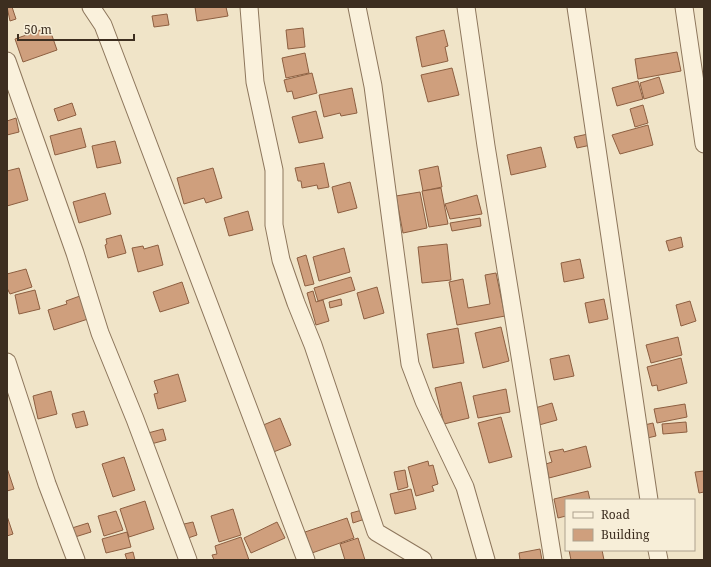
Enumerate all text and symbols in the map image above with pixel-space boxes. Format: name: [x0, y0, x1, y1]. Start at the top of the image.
scale bar: [18, 16, 134, 42]
text: 50 m: [24, 21, 52, 38]
legend: [565, 499, 695, 551]
text: Road: [601, 506, 631, 523]
text: Building: [601, 526, 650, 543]

